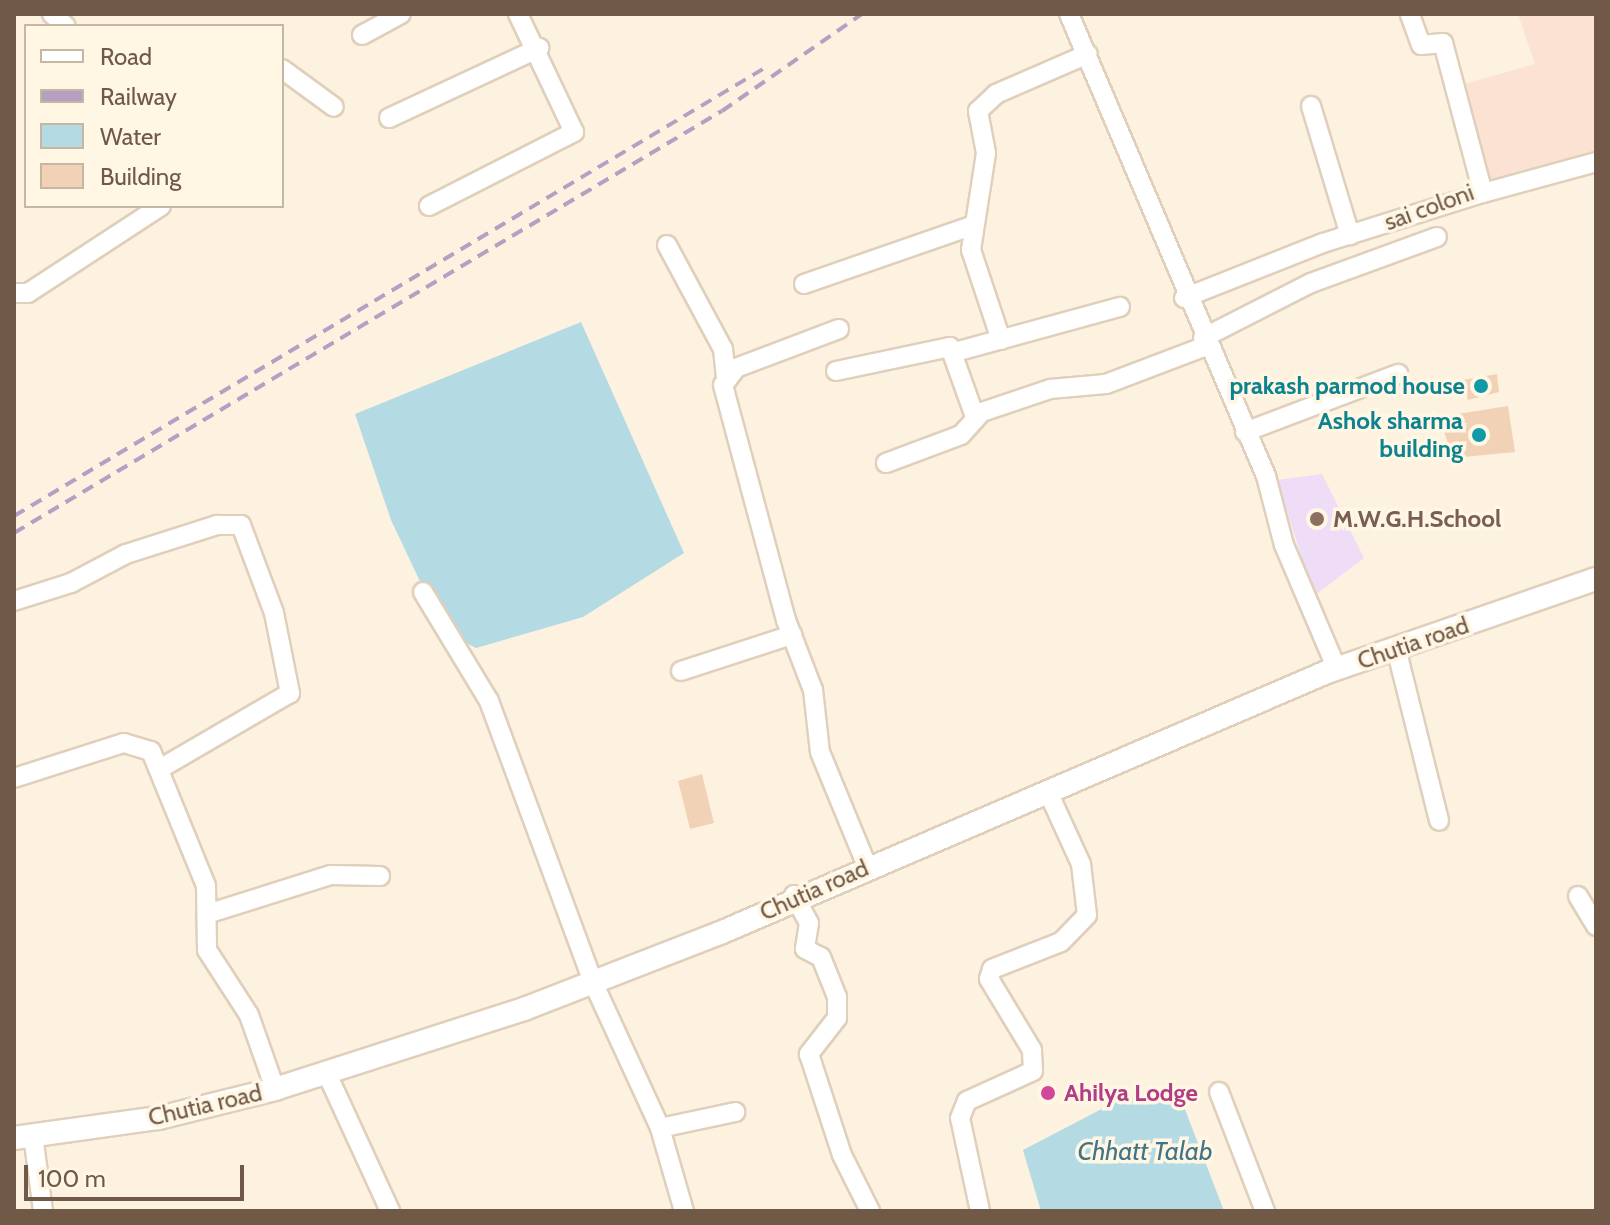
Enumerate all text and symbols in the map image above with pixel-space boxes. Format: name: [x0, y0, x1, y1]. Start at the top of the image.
legend: [24, 24, 284, 208]
text: Road: [100, 42, 152, 71]
text: Railway: [100, 82, 177, 111]
text: Water: [100, 122, 161, 151]
text: Building: [100, 162, 181, 191]
street label: sai coloni: [1380, 178, 1478, 236]
place label: prakash parmod house: [1229, 372, 1465, 400]
marker: prakash parmod house: [1472, 377, 1490, 395]
place label: Ashok sharma building: [1318, 407, 1463, 463]
marker: Ashok sharma building: [1470, 426, 1488, 444]
place label: M.W.G.H.School: [1333, 505, 1501, 533]
marker: M.W.G.H.School: [1308, 510, 1326, 528]
street label: Chutia road: [1354, 611, 1472, 675]
street label: Chutia road: [755, 853, 873, 927]
street label: Chutia road: [145, 1078, 265, 1132]
place label: Ahilya Lodge: [1064, 1079, 1198, 1107]
marker: Ahilya Lodge: [1039, 1084, 1057, 1102]
water label: Chhatt Talab: [1077, 1136, 1213, 1168]
scale bar: [28, 1149, 248, 1199]
text: 100 m: [38, 1164, 106, 1193]

